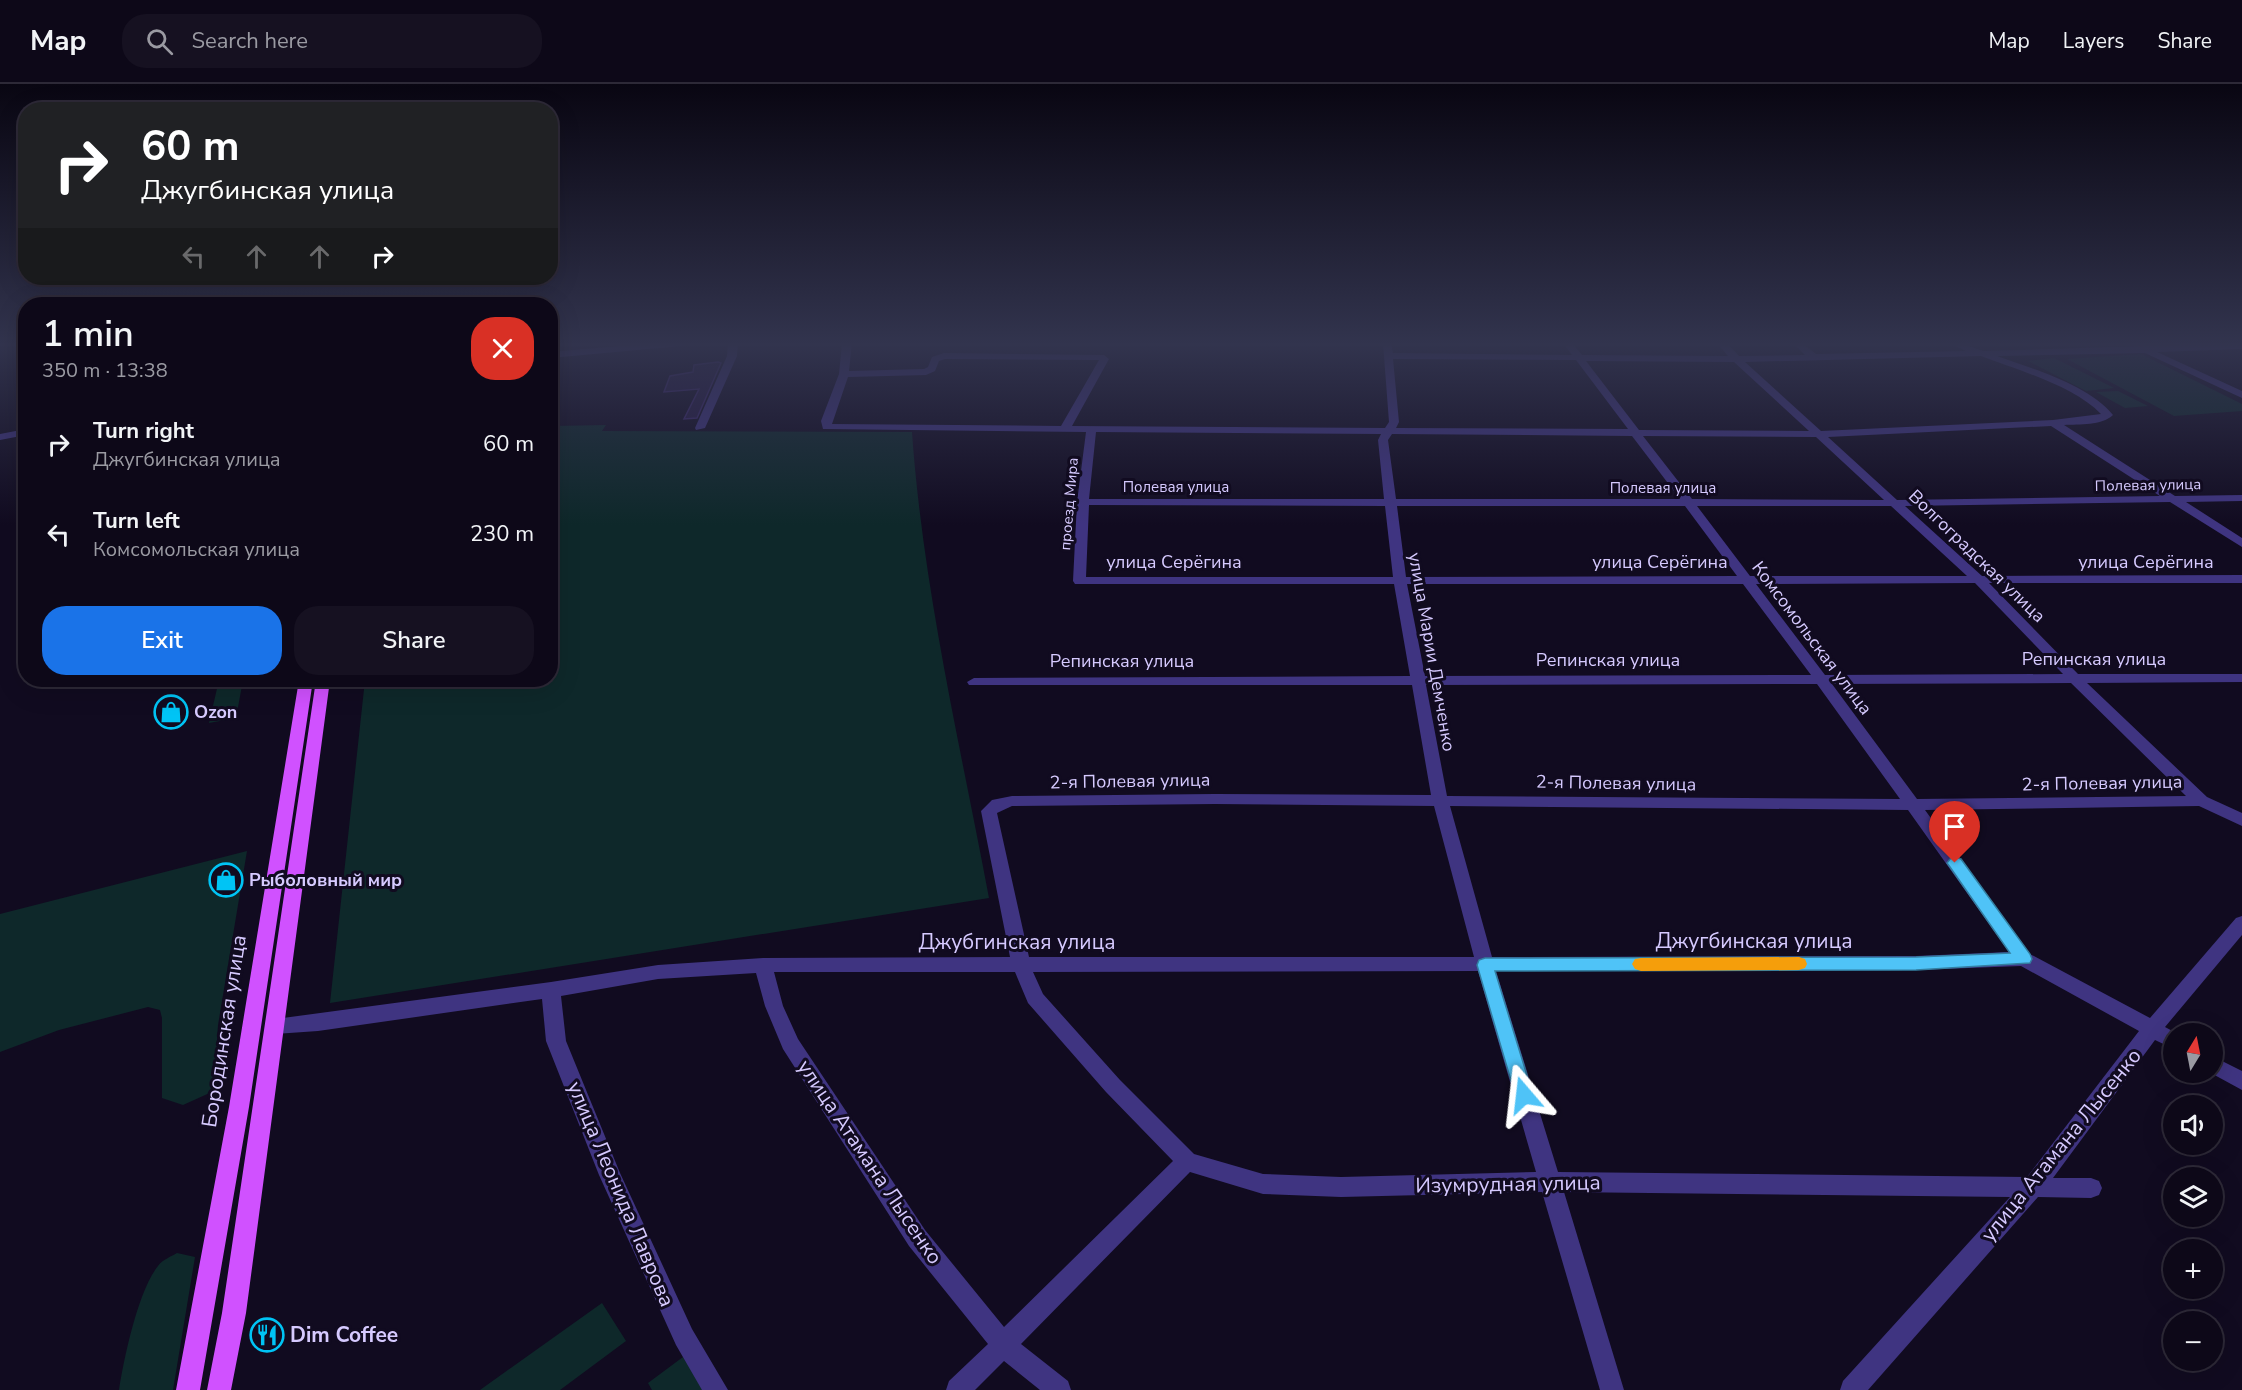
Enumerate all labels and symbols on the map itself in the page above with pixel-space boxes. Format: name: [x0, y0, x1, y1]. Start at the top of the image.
street label: проезд Мира: [1055, 457, 1083, 551]
street label: Полевая улица: [2095, 474, 2201, 496]
street label: Полевая улица: [1123, 477, 1229, 497]
street label: Полевая улица: [1610, 478, 1716, 498]
street label: Волгоградская улица: [1903, 484, 2051, 628]
street label: улица Серёгина: [1106, 550, 1242, 574]
street label: улица Серёгина: [1592, 550, 1728, 574]
street label: улица Серёгина: [2078, 550, 2214, 574]
street label: улица Марии Демченко: [1403, 551, 1461, 753]
street label: Комсомольская улица: [1746, 556, 1878, 720]
street label: Репинская улица: [2022, 647, 2166, 671]
street label: Репинская улица: [1536, 648, 1680, 672]
street label: Репинская улица: [1050, 649, 1194, 673]
shop icon: Ozon: [153, 694, 189, 730]
place label: Ozon: [194, 700, 237, 724]
street label: 2-я Полевая улица: [1050, 768, 1210, 794]
street label: 2-я Полевая улица: [1536, 770, 1696, 796]
street label: 2-я Полевая улица: [2022, 770, 2182, 796]
pin: [1929, 801, 1980, 863]
shop icon: Рыболовный мир: [208, 862, 244, 898]
place label: Рыболовный мир: [249, 868, 402, 892]
street label: Джугбинская улица: [1655, 927, 1853, 955]
street label: Джубгинская улица: [918, 928, 1116, 956]
street label: Бородинская улица: [195, 933, 253, 1129]
north arrow: [2163, 1023, 2223, 1083]
street label: улица Атамана Лысенко: [1974, 1043, 2148, 1247]
street label: улица Атамана Лысенко: [791, 1054, 949, 1270]
position arrow: [1492, 1063, 1556, 1127]
street label: улица Леонида Лаврова: [561, 1077, 681, 1311]
street label: Изумрудная улица: [1415, 1168, 1601, 1200]
restaurant icon: Dim Coffee: [249, 1317, 285, 1353]
place label: Dim Coffee: [290, 1321, 398, 1349]

